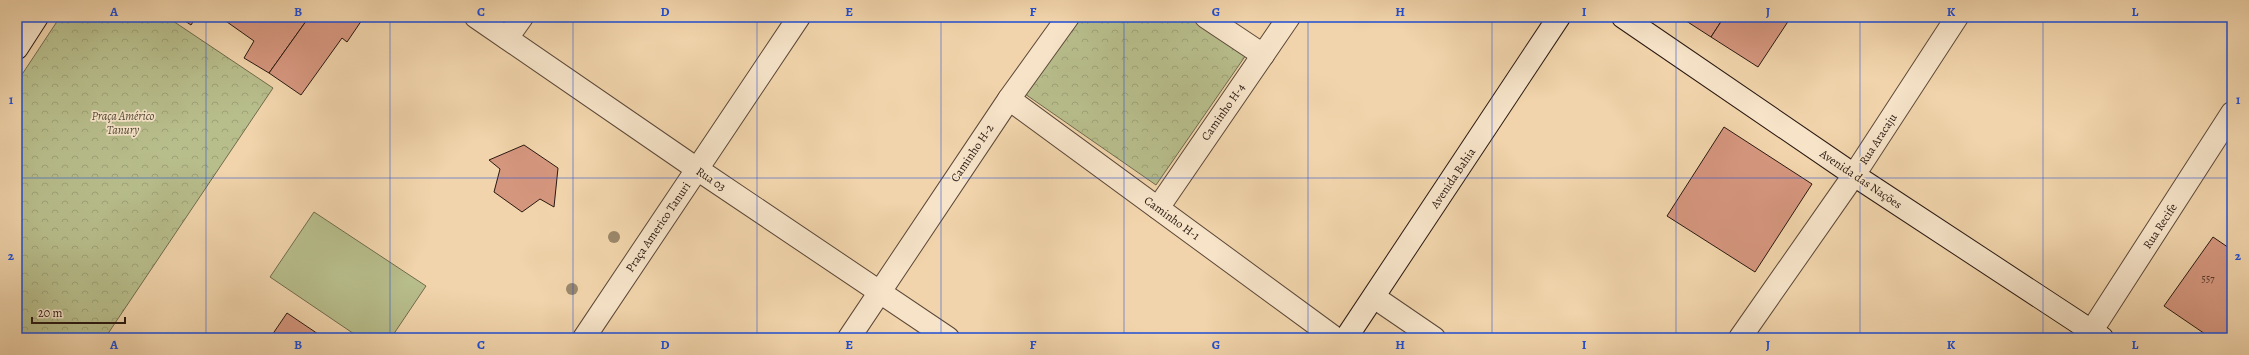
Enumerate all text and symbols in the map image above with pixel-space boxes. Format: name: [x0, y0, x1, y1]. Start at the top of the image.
text: A: [109, 3, 119, 20]
text: B: [294, 3, 302, 20]
text: C: [477, 3, 485, 20]
text: D: [660, 3, 670, 20]
text: E: [845, 3, 853, 20]
text: F: [1030, 3, 1037, 20]
text: G: [1212, 3, 1220, 20]
text: H: [1395, 3, 1405, 20]
text: I: [1582, 3, 1587, 20]
text: J: [1766, 3, 1770, 20]
text: K: [1947, 3, 1956, 20]
text: L: [2132, 3, 2139, 20]
street label: Caminho H-4: [1197, 80, 1249, 144]
text: 1: [9, 91, 14, 108]
text: 1: [2236, 91, 2241, 108]
park label: Praça Américo Tanury: [91, 108, 155, 138]
street label: Rua Aracaju: [1855, 110, 1901, 168]
street label: Caminho H-2: [947, 121, 997, 185]
street label: Avenida Bahia: [1426, 144, 1479, 212]
street label: Avenida das Nações: [1816, 145, 1905, 213]
street label: Rua 03: [693, 163, 729, 195]
street label: Praça Americo Tanuri: [622, 179, 694, 275]
street label: Caminho H-1: [1141, 192, 1203, 244]
street label: Rua Recife: [2139, 200, 2181, 252]
text: 2: [8, 247, 15, 264]
text: 2: [2235, 247, 2242, 264]
house number: 557: [2202, 272, 2215, 285]
scale bar: [32, 299, 125, 325]
text: 20 m: [38, 305, 62, 321]
text: A: [109, 336, 119, 353]
text: B: [294, 336, 302, 353]
text: C: [477, 336, 485, 353]
text: D: [660, 336, 670, 353]
text: E: [845, 336, 853, 353]
text: F: [1030, 336, 1037, 353]
text: G: [1212, 336, 1220, 353]
text: H: [1395, 336, 1405, 353]
text: I: [1582, 336, 1587, 353]
text: J: [1766, 336, 1770, 353]
text: K: [1947, 336, 1956, 353]
text: L: [2132, 336, 2139, 353]

